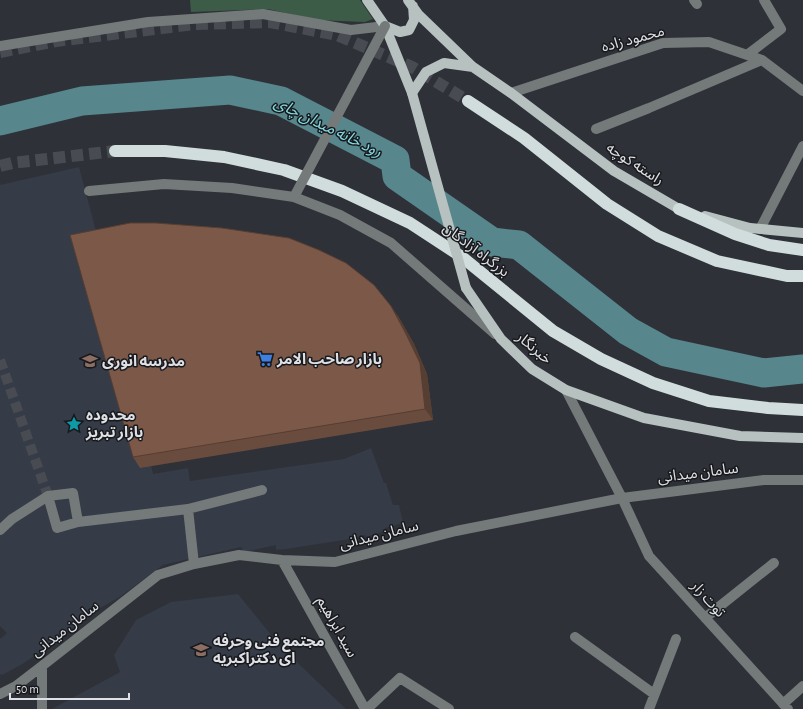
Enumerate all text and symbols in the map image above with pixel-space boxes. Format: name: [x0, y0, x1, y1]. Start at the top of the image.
street label: محمود زاده: [600, 23, 666, 56]
water label: رود خانه میدان چای: [271, 94, 385, 162]
street label: راسته کوچه: [602, 140, 666, 190]
street label: بزرگراه آزادگان: [439, 219, 513, 281]
street label: خبرنگار: [512, 328, 555, 368]
supermarket icon: بازار صاحب الامر: [256, 350, 274, 368]
school or university icon: مدرسه انوری: [81, 352, 99, 370]
place label: بازار صاحب الامر: [276, 352, 382, 368]
place label: مدرسه انوری: [102, 354, 185, 370]
place label: محدوده بازار تبریز: [85, 408, 143, 441]
place icon: محدوده بازار تبریز: [65, 415, 83, 433]
street label: سامان میدانی: [657, 461, 740, 486]
street label: سامان میدانی: [338, 518, 421, 553]
street label: توت زار: [687, 577, 728, 621]
street label: سید ابراهیم: [312, 594, 360, 662]
street label: سامان میدانی: [28, 598, 102, 661]
place label: مجتمع فنی وحرفه ای دکتراکبریه: [213, 633, 325, 667]
school or university icon: مجتمع فنی وحرفه ای دکتراکبریه: [192, 641, 210, 659]
scale bar: [10, 675, 129, 701]
text: 50 m: [16, 683, 39, 695]

